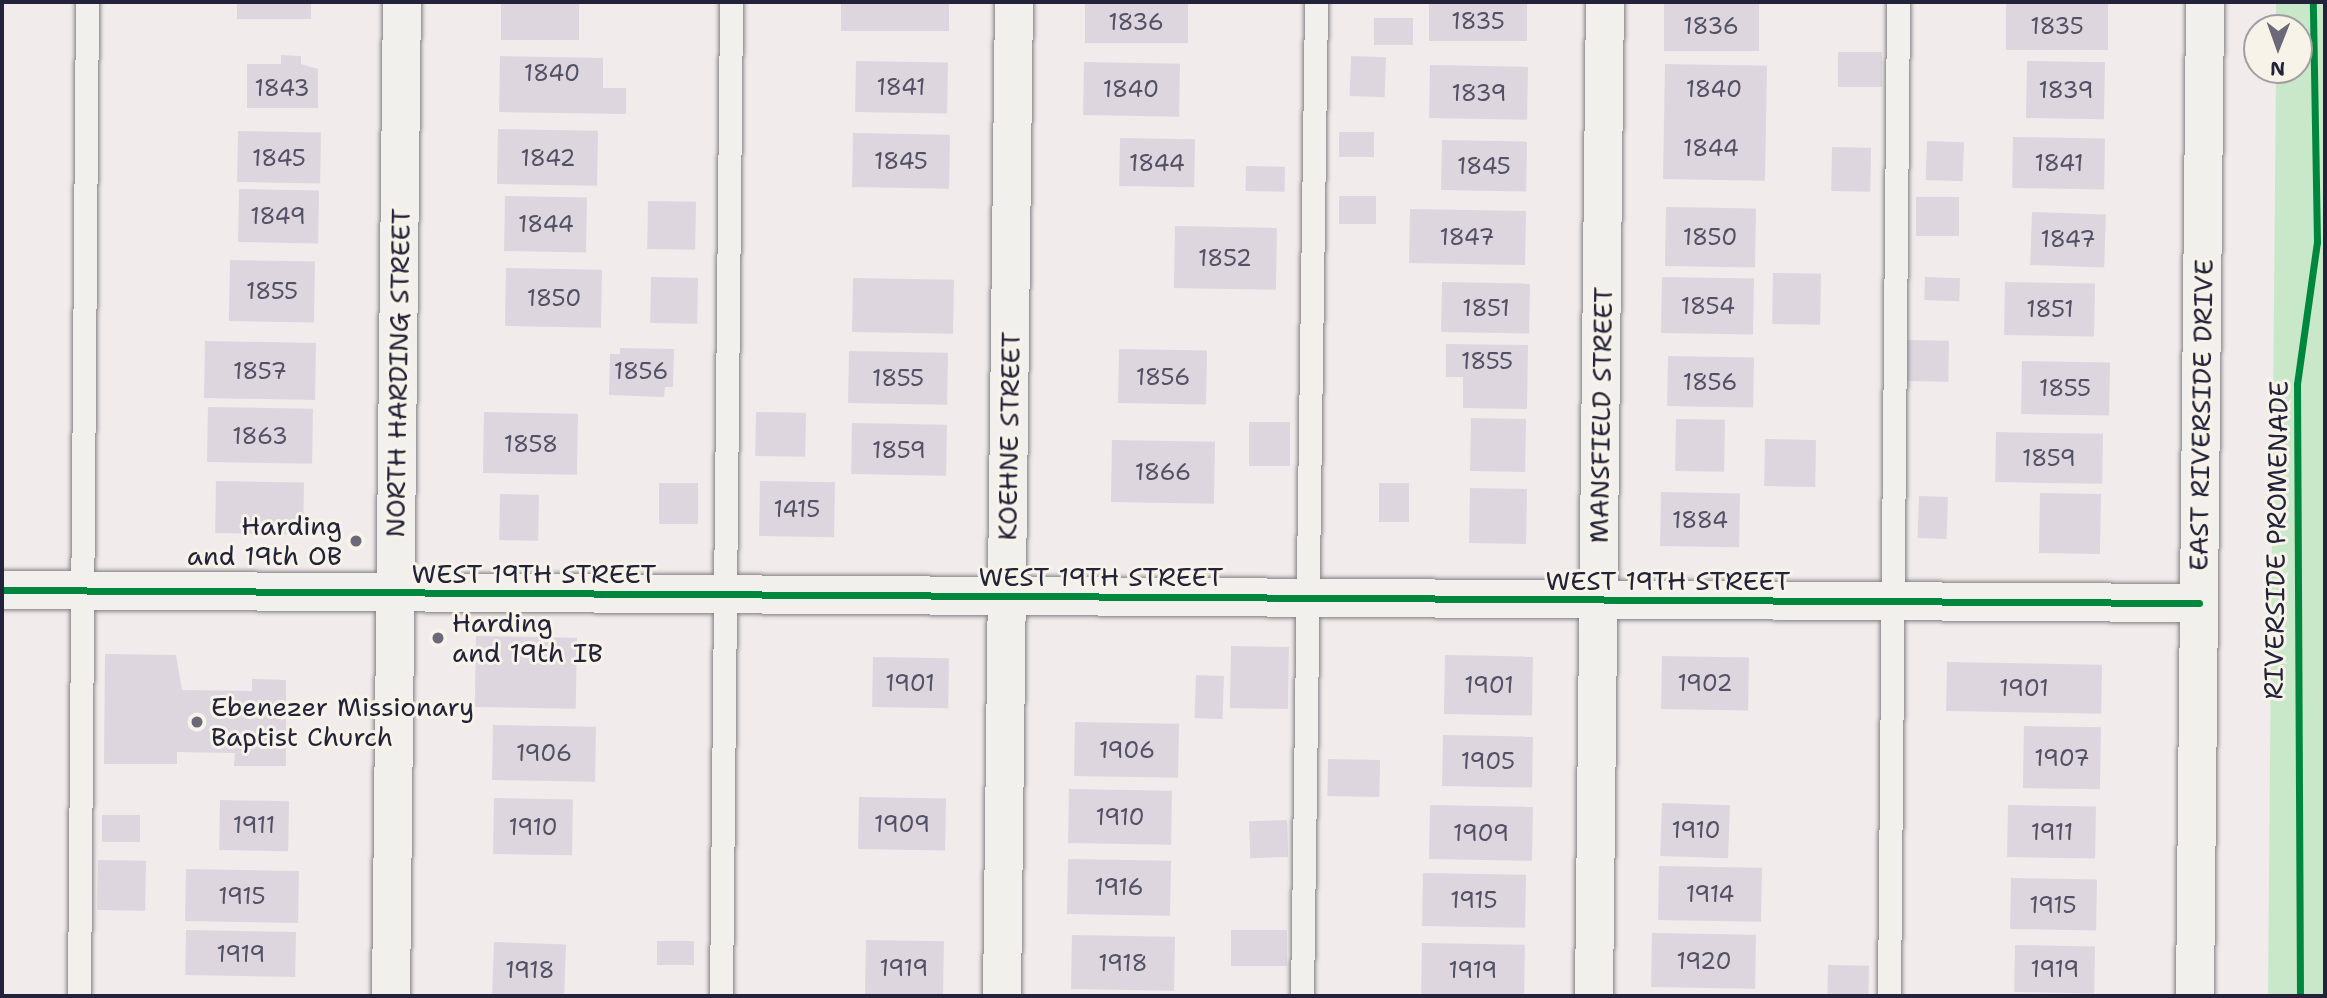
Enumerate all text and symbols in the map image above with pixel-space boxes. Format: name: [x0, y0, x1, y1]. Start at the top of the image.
house number: 1835: [1451, 7, 1505, 35]
house number: 1836: [1108, 8, 1164, 36]
house number: 1836: [1683, 12, 1739, 40]
house number: 1835: [2030, 12, 2084, 40]
north arrow: [2243, 14, 2313, 84]
text: N: [2270, 56, 2285, 81]
house number: 1840: [524, 59, 580, 87]
house number: 1841: [877, 73, 925, 101]
house number: 1843: [254, 74, 310, 102]
house number: 1840: [1103, 75, 1159, 103]
house number: 1840: [1686, 75, 1742, 103]
house number: 1839: [2038, 76, 2094, 104]
house number: 1839: [1451, 79, 1507, 107]
house number: 1844: [1683, 134, 1739, 162]
house number: 1845: [252, 144, 306, 172]
house number: 1842: [521, 144, 575, 172]
house number: 1845: [874, 147, 928, 175]
house number: 1844: [1129, 149, 1185, 177]
house number: 1841: [2035, 149, 2083, 177]
house number: 1845: [1457, 152, 1511, 180]
house number: 1849: [250, 202, 306, 230]
street label: NORTH HARDING STREET: [380, 208, 416, 538]
house number: 1844: [518, 210, 574, 238]
house number: 1847: [1439, 223, 1495, 251]
house number: 1850: [1683, 223, 1737, 251]
house number: 1847: [2040, 225, 2096, 253]
house number: 1852: [1198, 244, 1252, 272]
street label: EAST RIVERSIDE DRIVE: [2183, 259, 2219, 571]
house number: 1855: [246, 277, 298, 305]
house number: 1850: [527, 284, 581, 312]
street label: MANSFIELD STREET: [1583, 286, 1619, 544]
house number: 1854: [1681, 292, 1735, 320]
house number: 1851: [1462, 294, 1510, 322]
house number: 1851: [2026, 295, 2074, 323]
street label: KOEHNE STREET: [992, 331, 1026, 541]
house number: 1855: [1461, 347, 1513, 375]
house number: 1857: [233, 357, 287, 385]
house number: 1856: [614, 357, 668, 385]
house number: 1856: [1136, 363, 1190, 391]
house number: 1855: [872, 364, 924, 392]
house number: 1856: [1683, 368, 1737, 396]
house number: 1855: [2039, 374, 2091, 402]
street label: RIVERSIDE PROMENADE: [2258, 380, 2294, 700]
house number: 1863: [232, 422, 288, 450]
house number: 1858: [504, 430, 558, 458]
house number: 1859: [872, 436, 926, 464]
house number: 1859: [2022, 444, 2076, 472]
house number: 1866: [1135, 458, 1191, 486]
house number: 1415: [774, 495, 820, 523]
house number: 1884: [1672, 506, 1728, 534]
place label: Harding and 19th OB: [187, 510, 342, 572]
marker: Harding and 19th OB: [348, 533, 364, 549]
street label: WEST 19TH STREET: [411, 558, 657, 590]
street label: WEST 19TH STREET: [978, 561, 1224, 593]
street label: WEST 19TH STREET: [1545, 565, 1791, 597]
place label: Harding and 19th IB: [452, 607, 603, 668]
marker: Harding and 19th IB: [430, 630, 446, 646]
house number: 1901: [885, 669, 935, 697]
house number: 1902: [1677, 669, 1733, 697]
house number: 1901: [1464, 671, 1514, 699]
house number: 1901: [1999, 674, 2049, 702]
place label: Ebenezer Missionary Baptist Church: [211, 691, 474, 752]
marker: Ebenezer Missionary Baptist Church: [189, 714, 205, 730]
house number: 1906: [1099, 736, 1155, 764]
house number: 1906: [516, 739, 572, 767]
house number: 1907: [2034, 744, 2090, 772]
house number: 1905: [1461, 747, 1515, 775]
house number: 1910: [1095, 803, 1145, 831]
house number: 1909: [874, 810, 930, 838]
house number: 1911: [233, 811, 275, 839]
house number: 1910: [508, 813, 558, 841]
house number: 1910: [1671, 816, 1721, 844]
house number: 1911: [2031, 818, 2073, 846]
house number: 1909: [1453, 819, 1509, 847]
house number: 1916: [1095, 873, 1143, 901]
house number: 1914: [1686, 880, 1734, 908]
house number: 1915: [218, 882, 266, 910]
house number: 1915: [1450, 886, 1498, 914]
house number: 1915: [2029, 891, 2077, 919]
house number: 1919: [217, 940, 265, 968]
house number: 1920: [1676, 947, 1732, 975]
house number: 1918: [1098, 949, 1148, 977]
house number: 1919: [880, 954, 928, 982]
house number: 1919: [2031, 955, 2079, 983]
house number: 1918: [505, 956, 555, 984]
house number: 1919: [1449, 956, 1497, 984]

